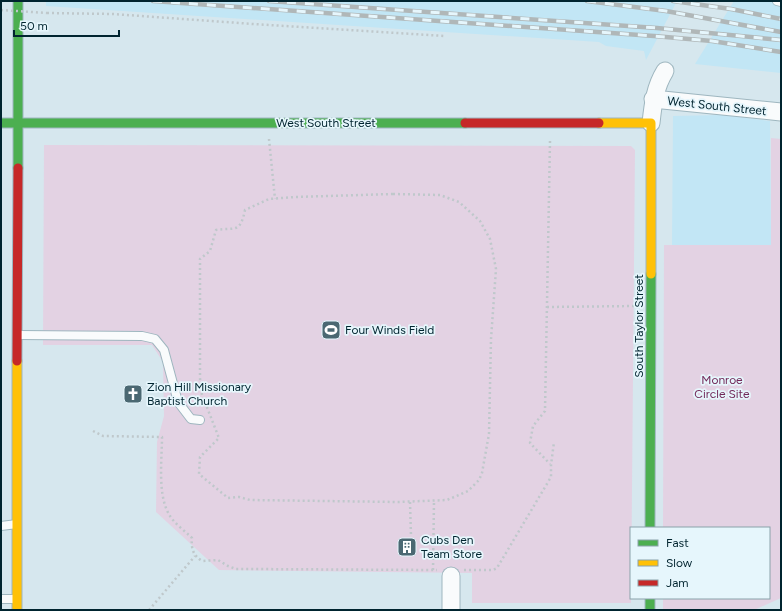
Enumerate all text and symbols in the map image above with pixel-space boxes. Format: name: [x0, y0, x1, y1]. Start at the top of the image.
scale bar: [14, 12, 119, 38]
text: 50 m: [20, 19, 48, 33]
street label: West South Street: [667, 94, 768, 118]
street label: West South Street: [276, 116, 376, 130]
street label: South Taylor Street: [632, 274, 646, 378]
sports icon: Four Winds Field: [320, 319, 342, 341]
place label: Four Winds Field: [345, 323, 434, 337]
park label: Monroe Circle Site: [694, 373, 750, 401]
place label: Zion Hill Missionary Baptist Church: [147, 380, 252, 408]
church icon: Zion Hill Missionary Baptist Church: [122, 383, 144, 405]
legend: [630, 527, 770, 599]
place label: Cubs Den Team Store: [421, 533, 483, 561]
building icon: Cubs Den Team Store: [396, 536, 418, 558]
text: Fast: [666, 536, 689, 550]
text: Slow: [666, 556, 693, 570]
text: Jam: [666, 576, 689, 590]

